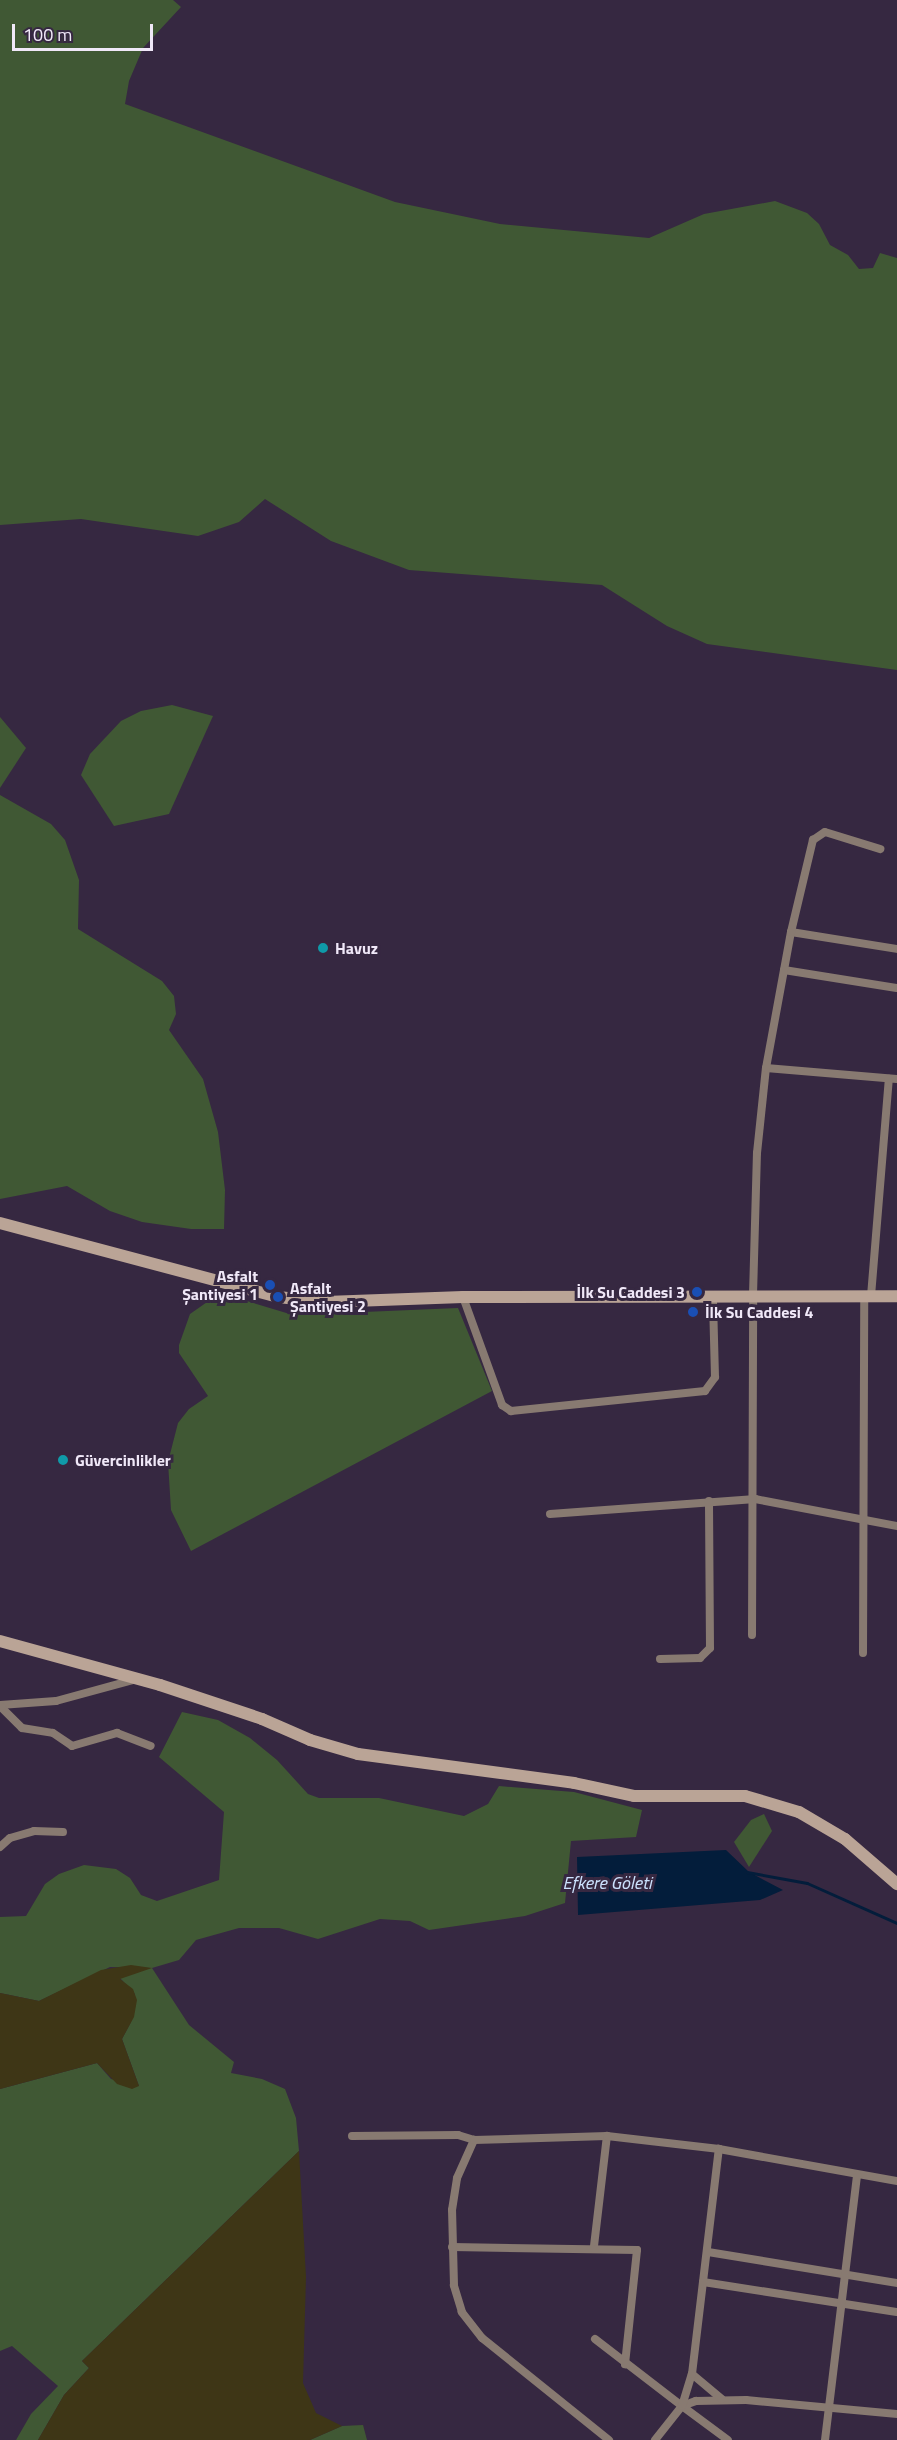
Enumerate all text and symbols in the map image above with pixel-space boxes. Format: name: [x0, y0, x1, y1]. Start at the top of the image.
scale bar: [15, 12, 156, 50]
text: 100 m: [23, 21, 72, 48]
place label: Havuz: [335, 938, 378, 958]
marker: Havuz: [316, 941, 330, 955]
place label: Asfalt Şantiyesi 1: [182, 1266, 258, 1304]
marker: Asfalt Şantiyesi 1: [263, 1278, 277, 1292]
place label: Asfalt Şantiyesi 2: [290, 1278, 366, 1316]
place label: İlk Su Caddesi 3: [577, 1282, 685, 1302]
marker: İlk Su Caddesi 3: [690, 1285, 704, 1299]
marker: Asfalt Şantiyesi 2: [271, 1290, 285, 1304]
place label: İlk Su Caddesi 4: [705, 1302, 813, 1322]
marker: İlk Su Caddesi 4: [686, 1305, 700, 1319]
place label: Güvercinlikler: [75, 1450, 171, 1470]
marker: Güvercinlikler: [56, 1453, 70, 1467]
water label: Efkere Göleti: [562, 1872, 652, 1894]

